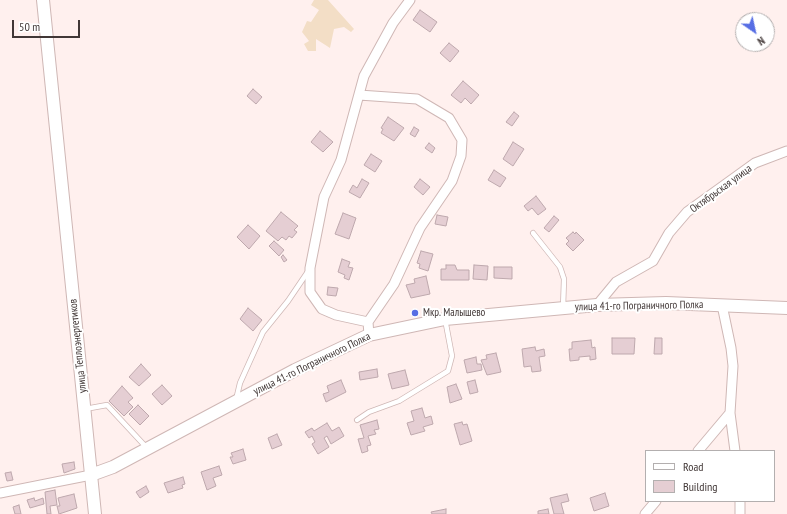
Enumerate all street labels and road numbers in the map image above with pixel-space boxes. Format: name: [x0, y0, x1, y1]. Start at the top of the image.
street label: Октябрьская улица: [687, 162, 755, 216]
street label: улица Теплоэнергетиков: [66, 298, 90, 394]
street label: улица 41-го Пограничного Полка: [575, 298, 703, 314]
street label: улица 41-го Пограничного Полка: [251, 330, 373, 398]

